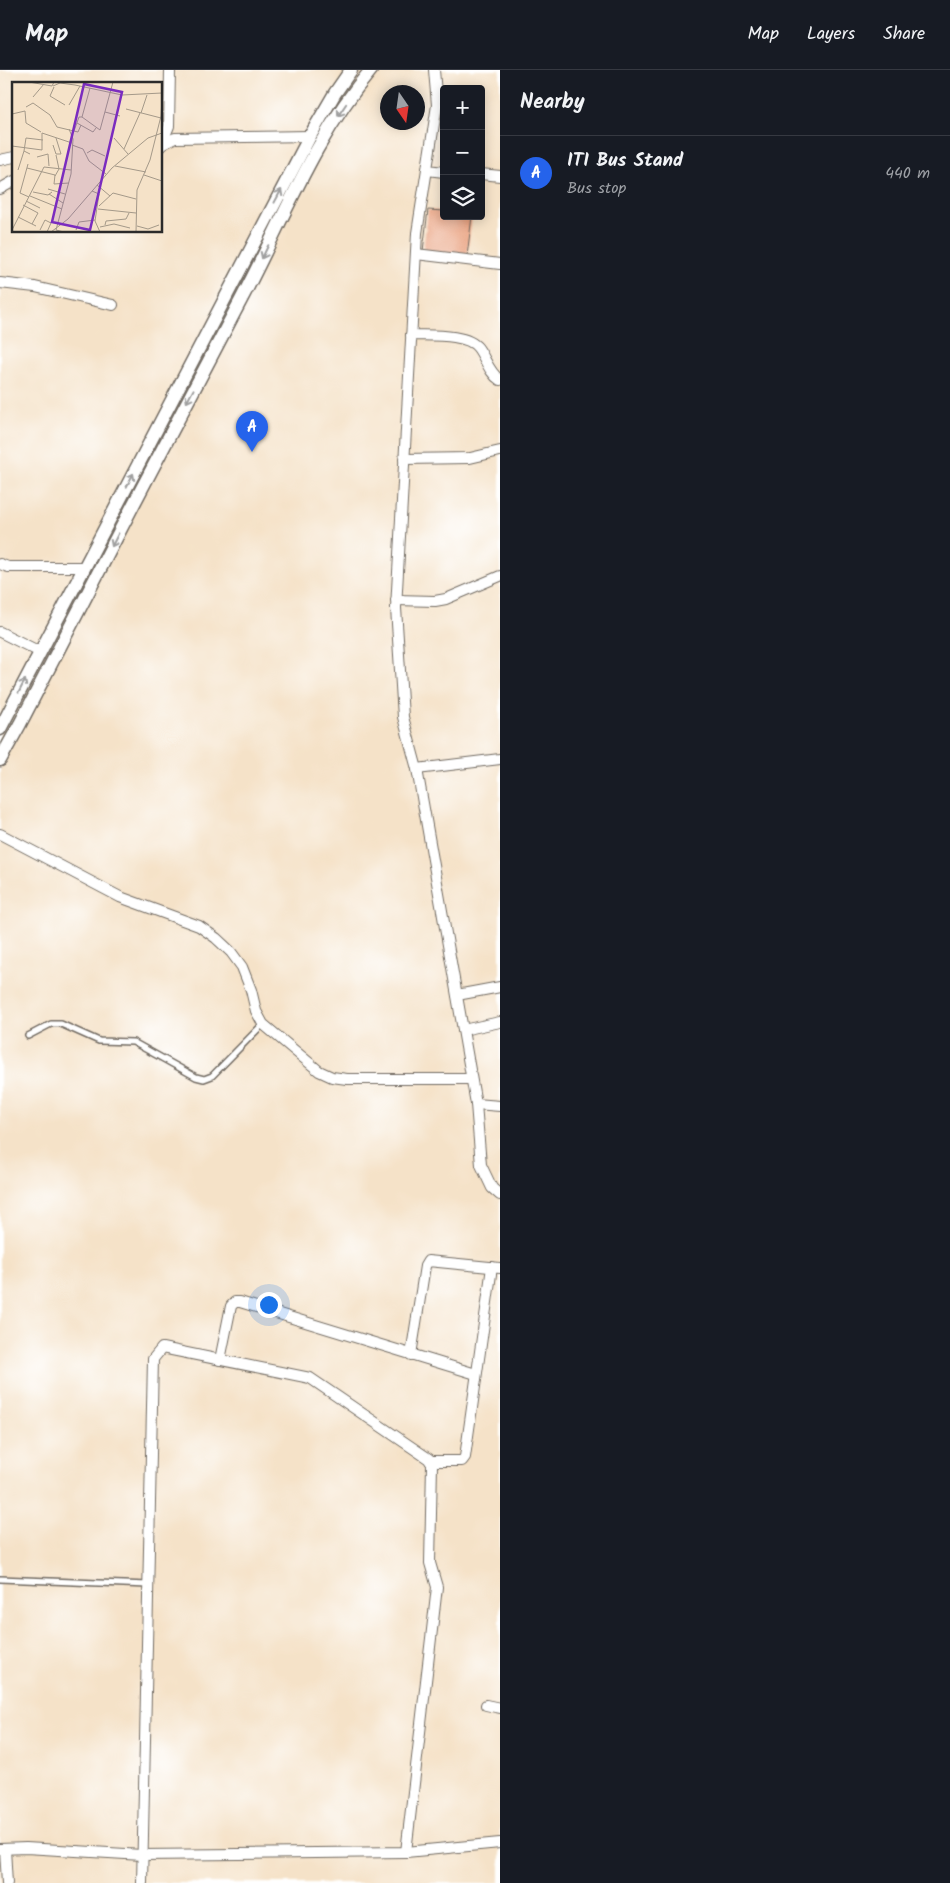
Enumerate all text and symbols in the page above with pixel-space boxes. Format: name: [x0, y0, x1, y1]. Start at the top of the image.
text: Map: [25, 15, 68, 54]
text: Map: [748, 20, 779, 49]
text: Layers: [807, 20, 855, 49]
text: Share: [883, 20, 925, 49]
inset map: [12, 82, 162, 232]
north arrow: [380, 85, 425, 130]
map controls: [440, 85, 485, 220]
button: +: [440, 85, 485, 130]
text: Nearby: [520, 86, 585, 119]
one-way arrow: [337, 102, 347, 116]
button: −: [440, 130, 485, 175]
text: ITI Bus Stand: [567, 146, 683, 176]
text: A: [531, 161, 541, 186]
text: 440 m: [885, 161, 930, 186]
button: layers: [440, 175, 485, 220]
text: Bus stop: [567, 176, 626, 201]
one-way arrow: [274, 189, 283, 204]
one-way arrow: [260, 244, 269, 259]
one-way arrow: [185, 389, 195, 404]
pin: A: [236, 411, 268, 452]
one-way arrow: [126, 473, 135, 488]
one-way arrow: [109, 533, 119, 547]
one-way arrow: [18, 679, 27, 694]
your location: [256, 1292, 282, 1318]

